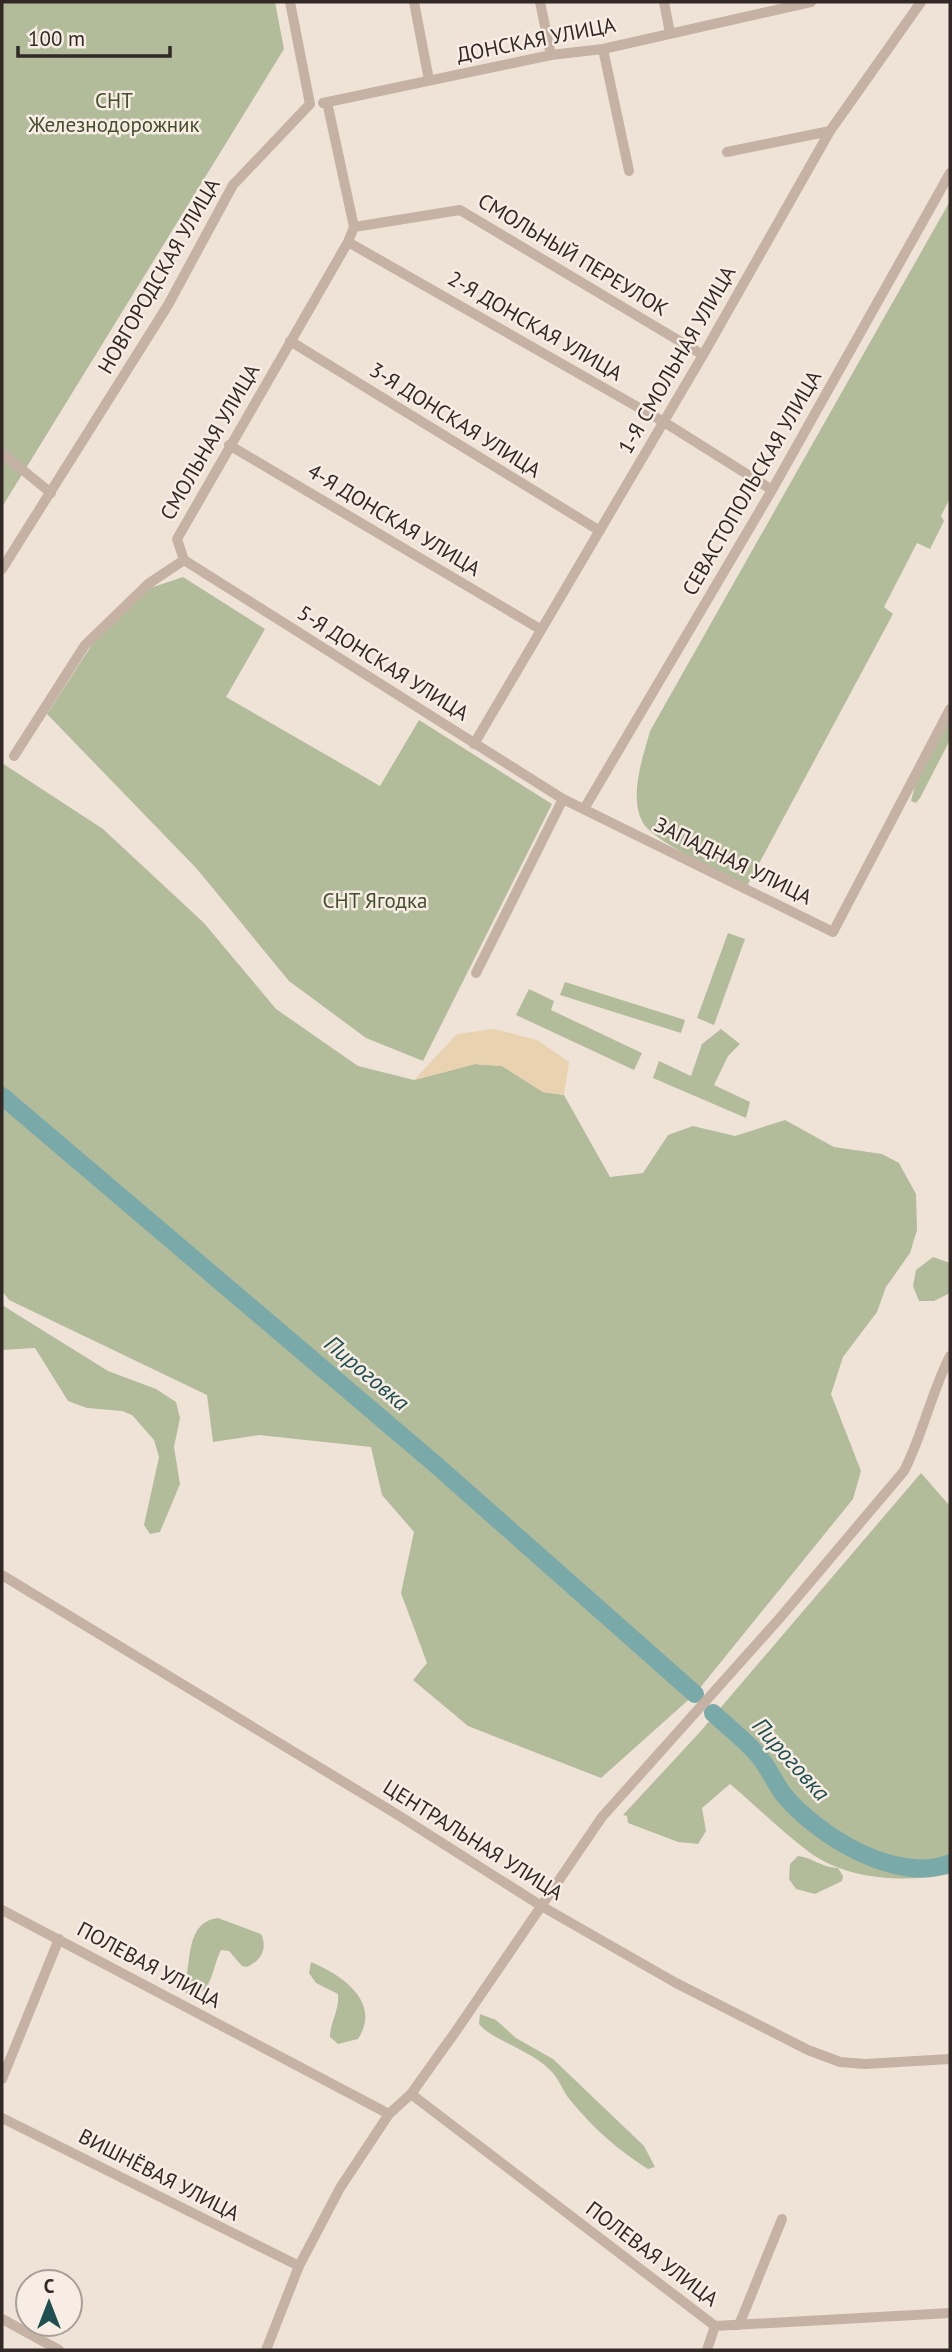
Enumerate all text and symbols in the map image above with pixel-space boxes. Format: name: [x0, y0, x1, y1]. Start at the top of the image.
street label: ДОНСКАЯ УЛИЦА: [454, 11, 618, 68]
scale bar: [18, 14, 170, 58]
text: 100 m: [28, 25, 85, 52]
park label: СНТ Железнодорожник: [27, 87, 200, 138]
street label: НОВГОРОДСКАЯ УЛИЦА: [91, 172, 226, 378]
street label: СМОЛЬНЫЙ ПЕРЕУЛОК: [473, 187, 673, 322]
street label: 1-Я СМОЛЬНАЯ УЛИЦА: [612, 260, 742, 459]
street label: 2-Я ДОНСКАЯ УЛИЦА: [443, 265, 628, 387]
street label: 3-Я ДОНСКАЯ УЛИЦА: [365, 356, 547, 484]
street label: СМОЛЬНАЯ УЛИЦА: [154, 358, 266, 525]
street label: СЕВАСТОПОЛЬСКАЯ УЛИЦА: [676, 365, 828, 600]
street label: 4-Я ДОНСКАЯ УЛИЦА: [303, 457, 486, 582]
street label: 5-Я ДОНСКАЯ УЛИЦА: [293, 599, 475, 727]
street label: ЗАПАДНАЯ УЛИЦА: [650, 811, 817, 911]
park label: СНТ Ягодка: [323, 887, 427, 914]
water label: Пироговка: [319, 1329, 416, 1417]
water label: Пироговка: [746, 1711, 836, 1806]
street label: ЦЕНТРАЛЬНАЯ УЛИЦА: [378, 1773, 569, 1906]
street label: ПОЛЕВАЯ УЛИЦА: [73, 1915, 226, 2014]
street label: ВИШНЁВАЯ УЛИЦА: [74, 2122, 245, 2227]
street label: ПОЛЕВАЯ УЛИЦА: [581, 2195, 724, 2313]
north arrow: [14, 2268, 84, 2338]
text: С: [44, 2274, 55, 2298]

